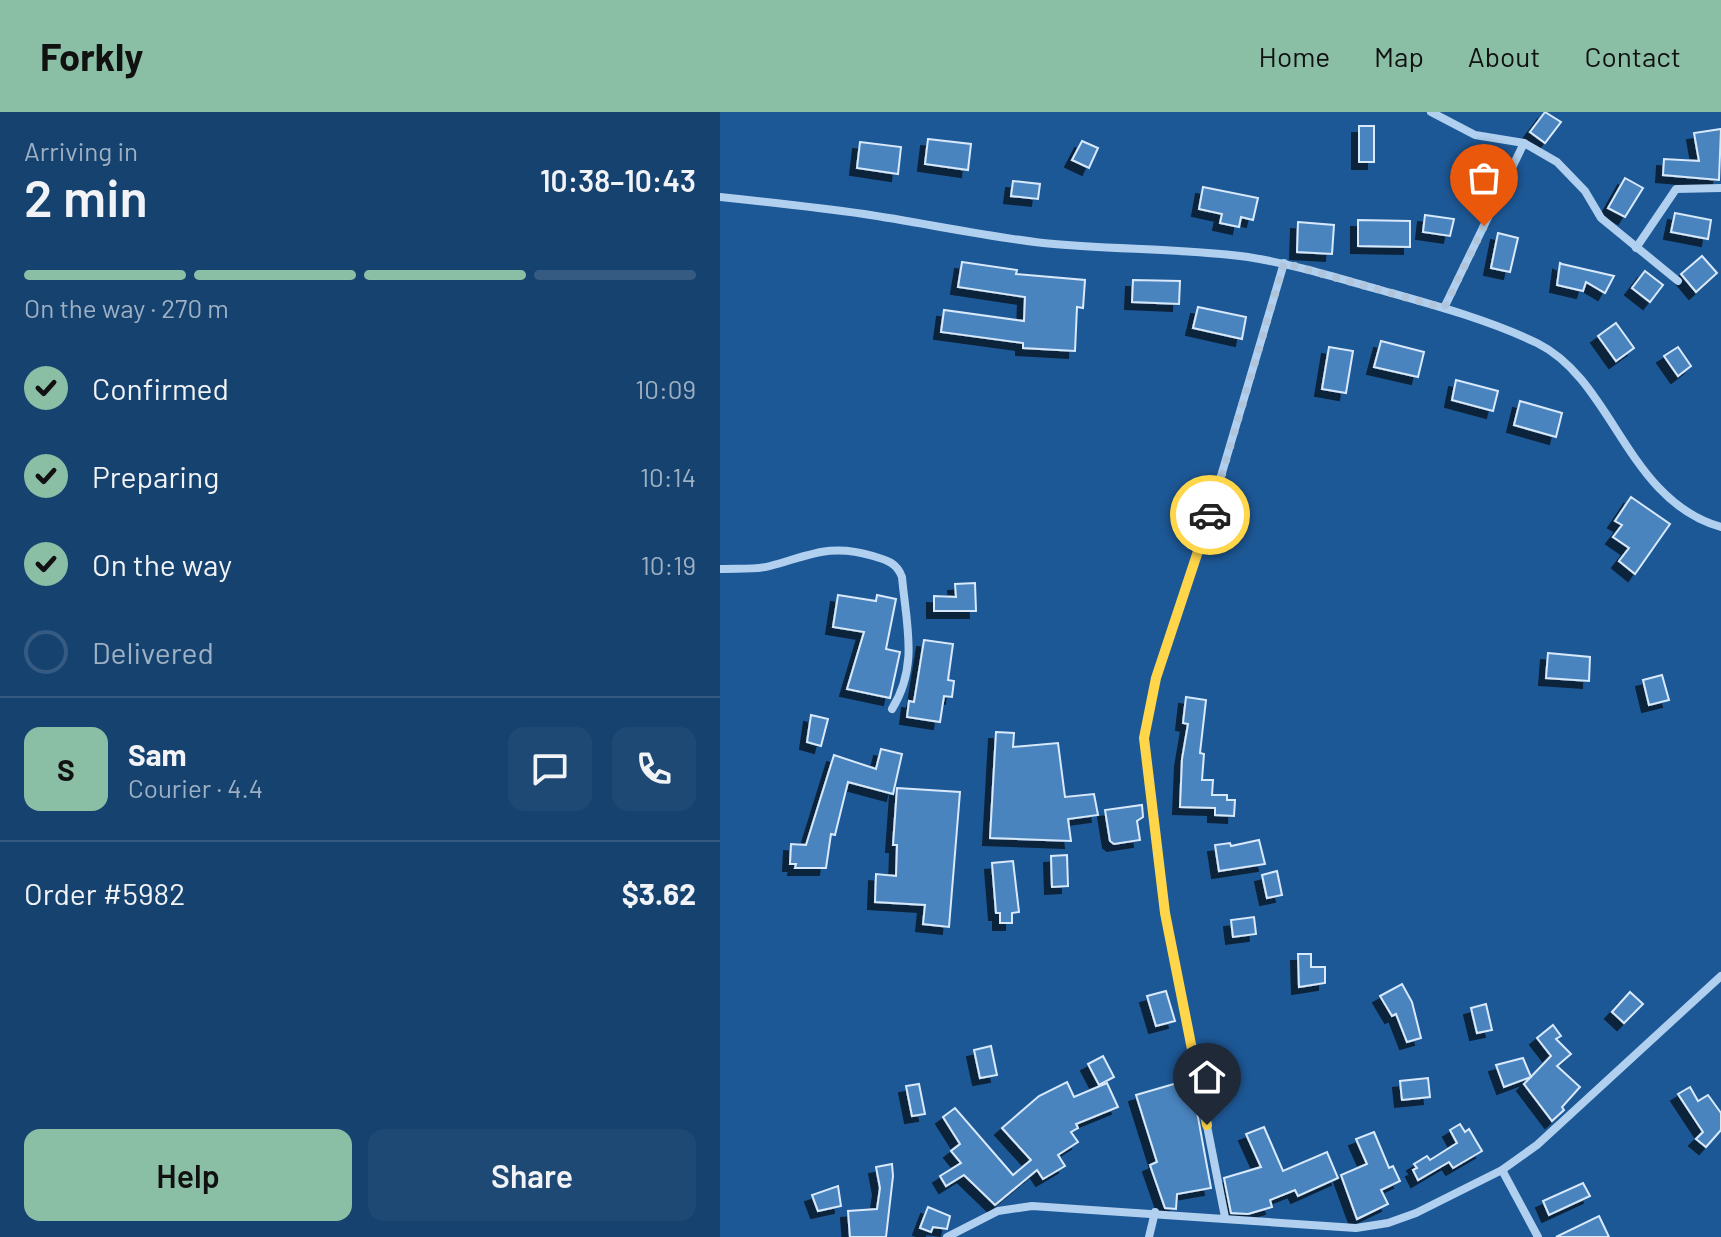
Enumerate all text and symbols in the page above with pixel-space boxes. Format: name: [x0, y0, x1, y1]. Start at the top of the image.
text: Forkly: [40, 33, 143, 79]
text: Home: [1259, 39, 1330, 73]
text: Map: [1374, 39, 1424, 73]
text: About: [1468, 39, 1540, 73]
text: Contact: [1584, 39, 1681, 73]
text: Arriving in: [24, 135, 138, 166]
pin: [1450, 144, 1518, 226]
icon: bag: [1462, 156, 1506, 200]
text: 10:38–10:43: [540, 162, 696, 198]
text: 2 min: [24, 165, 148, 227]
text: On the way · 270 m: [24, 292, 229, 323]
icon: check: [24, 366, 68, 410]
text: Confirmed: [92, 370, 229, 406]
text: 10:09: [635, 373, 696, 404]
icon: check: [24, 454, 68, 498]
text: Preparing: [92, 458, 219, 494]
text: 10:14: [640, 461, 696, 492]
courier: [1170, 475, 1250, 555]
icon: car: [1188, 493, 1232, 537]
icon: check: [24, 542, 68, 586]
text: On the way: [92, 546, 232, 582]
text: 10:19: [641, 549, 696, 580]
text: Delivered: [92, 634, 214, 670]
button: chat: [508, 727, 592, 811]
button: phone: [612, 727, 696, 811]
text: Sam: [128, 736, 187, 772]
text: S: [57, 751, 75, 787]
text: Courier · 4.4: [128, 772, 263, 803]
text: Order #5982: [24, 875, 185, 911]
text: $3.62: [622, 875, 696, 911]
pin: [1173, 1043, 1241, 1125]
icon: home: [1185, 1055, 1229, 1099]
button: Help: [24, 1129, 352, 1221]
button: Share: [368, 1129, 696, 1221]

